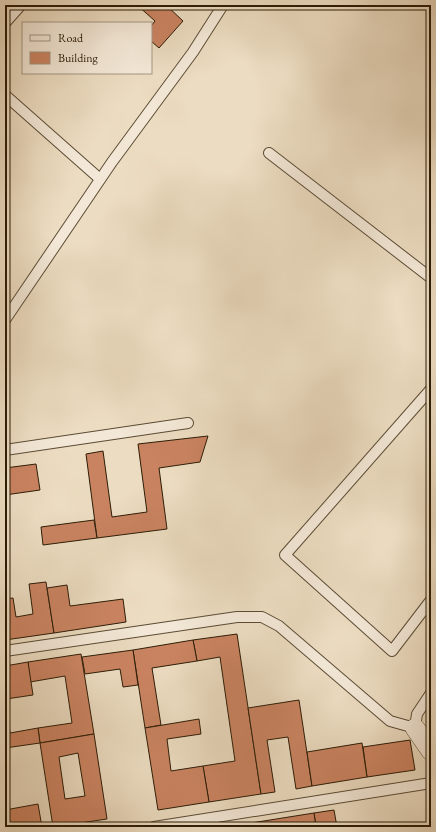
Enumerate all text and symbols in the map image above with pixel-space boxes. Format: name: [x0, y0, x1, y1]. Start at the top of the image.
legend: [22, 22, 152, 74]
text: Road: [58, 30, 84, 46]
text: Building: [58, 50, 99, 66]

